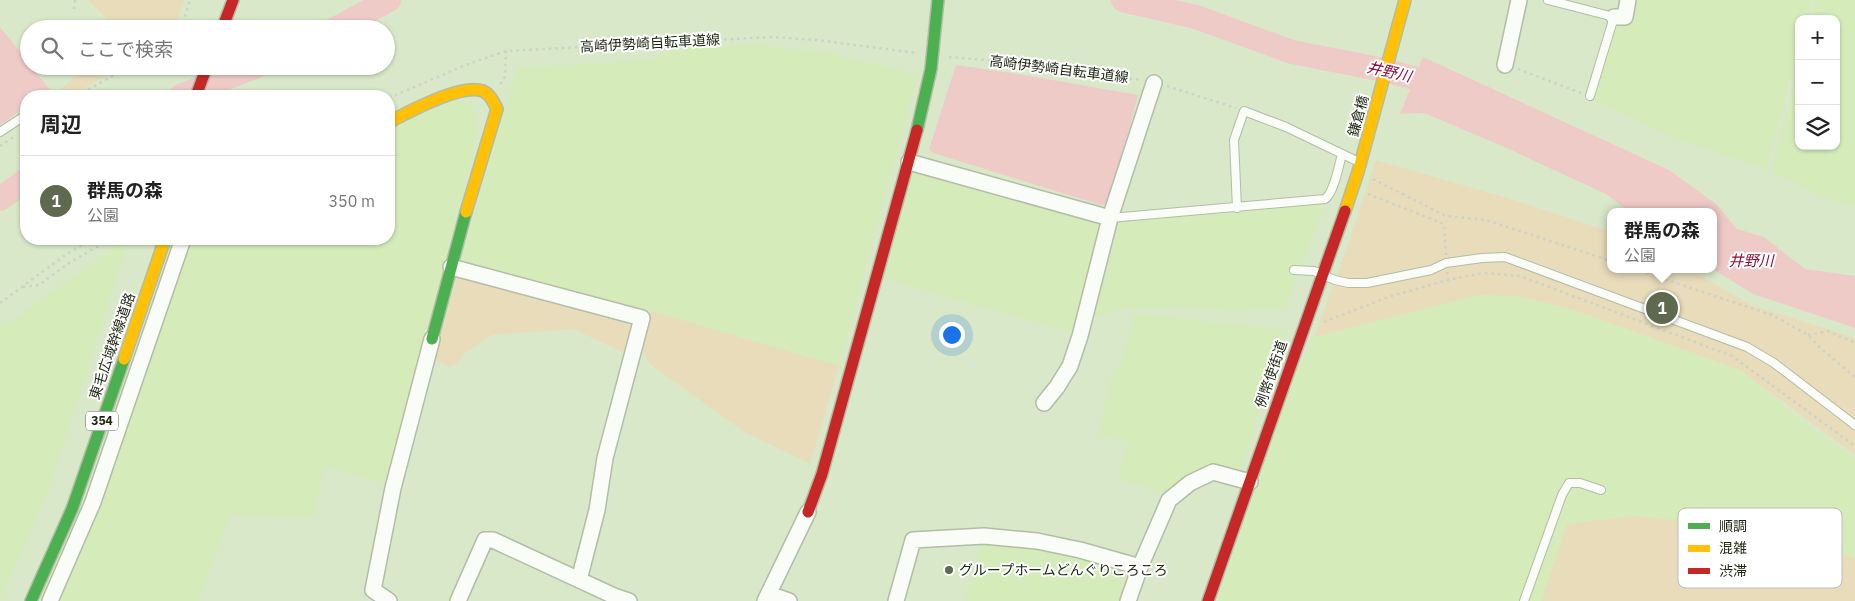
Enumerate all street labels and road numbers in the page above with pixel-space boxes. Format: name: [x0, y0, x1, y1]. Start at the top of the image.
street label: 高崎伊勢崎自転車道線: [580, 30, 720, 56]
street label: 高崎伊勢崎自転車道線: [988, 52, 1130, 86]
street label: 鎌倉橋: [1344, 93, 1372, 139]
street label: 東毛広域幹線道路: [85, 290, 139, 402]
street label: 例幣使街道: [1251, 338, 1291, 410]
road number: 354: [86, 412, 118, 431]

